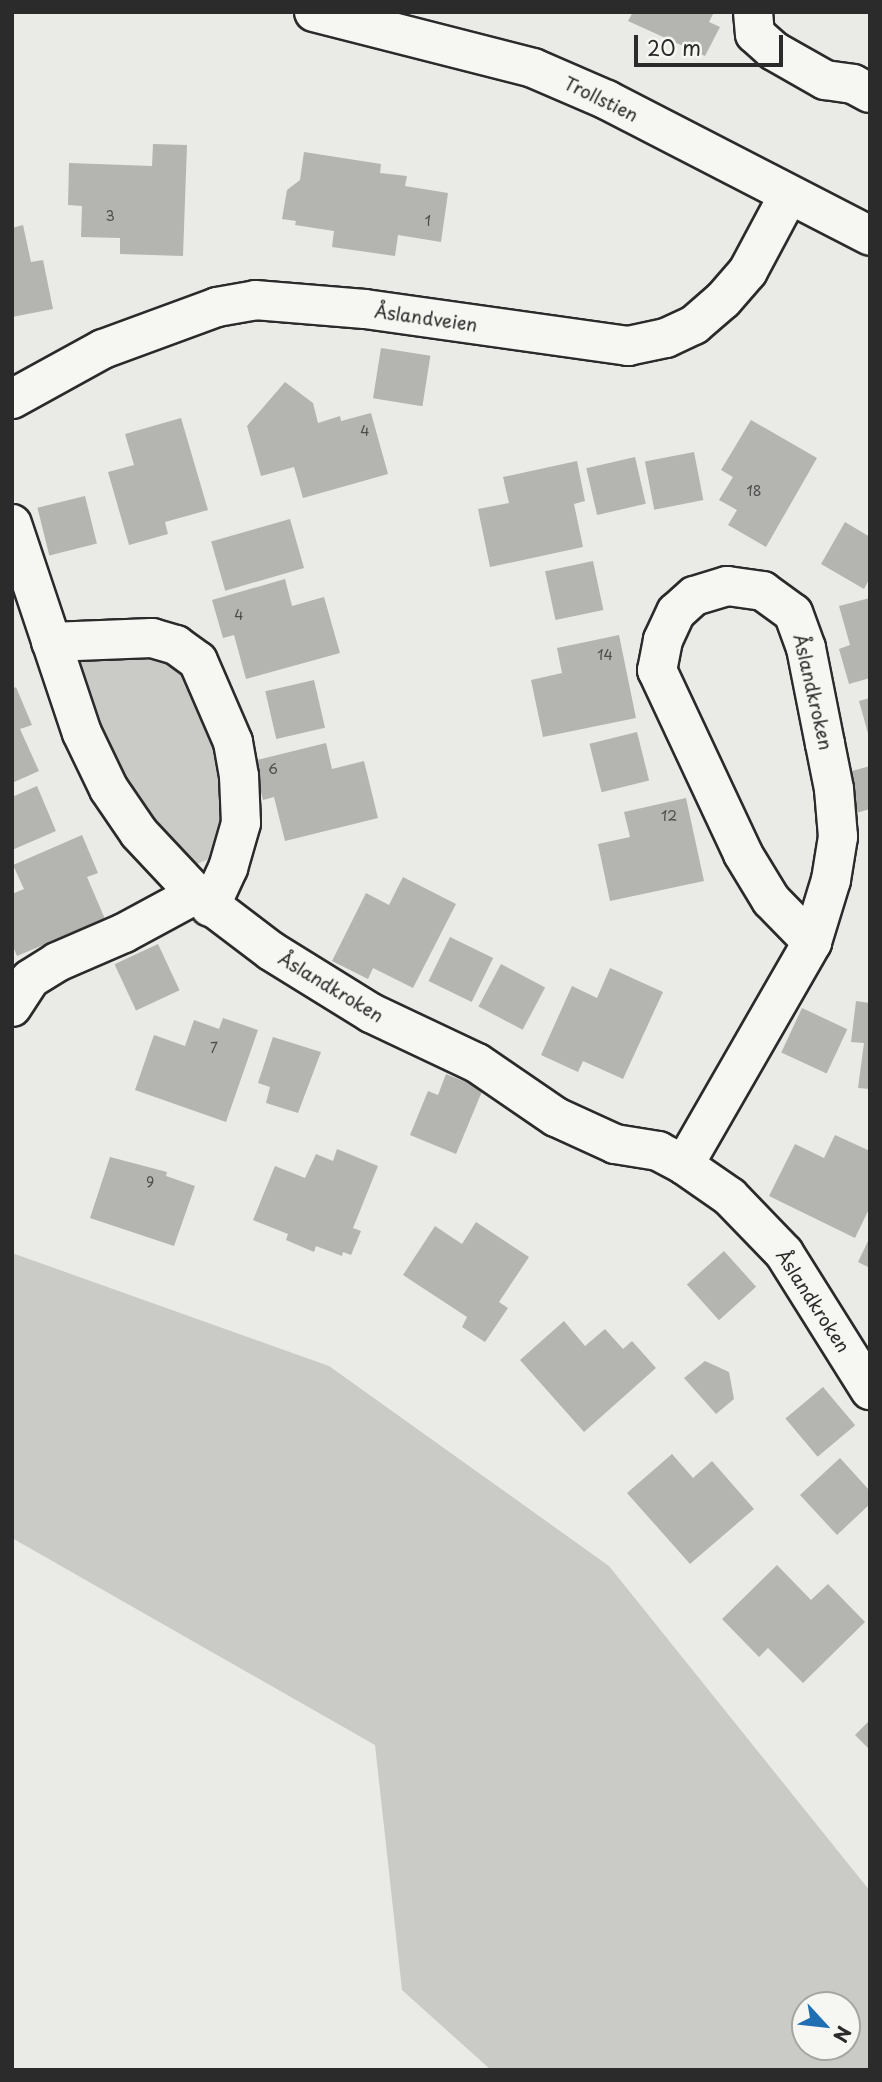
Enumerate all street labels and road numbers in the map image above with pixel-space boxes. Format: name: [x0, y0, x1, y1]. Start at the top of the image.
street label: Trollstien: [561, 72, 641, 126]
street label: Åslandveien: [373, 300, 479, 336]
street label: Åslandkroken: [789, 632, 837, 752]
street label: Åslandkroken: [275, 947, 387, 1027]
street label: Åslandkroken: [772, 1246, 854, 1356]

